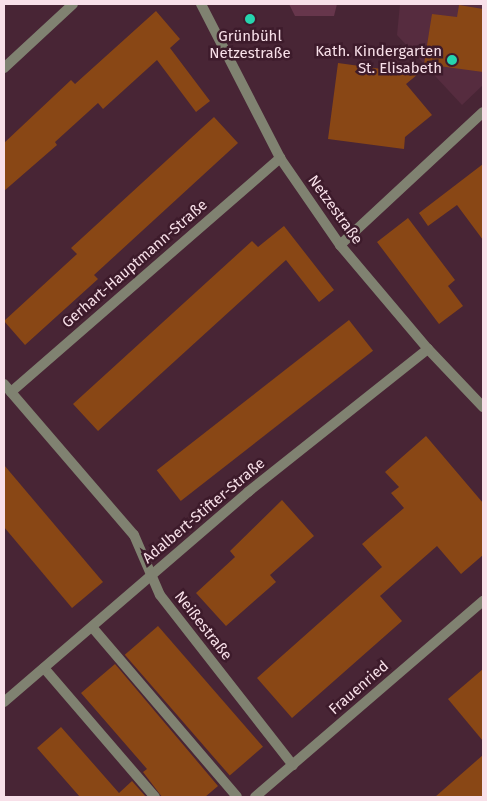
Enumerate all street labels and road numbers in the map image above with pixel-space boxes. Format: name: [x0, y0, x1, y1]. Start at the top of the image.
street label: Netzestraße: [304, 172, 366, 248]
street label: Gerhart-Hauptmann-Straße: [59, 196, 211, 332]
street label: Adalbert-Stifter-Straße: [139, 455, 269, 567]
street label: Neißestraße: [170, 588, 236, 664]
street label: Frauenried: [326, 657, 392, 719]

